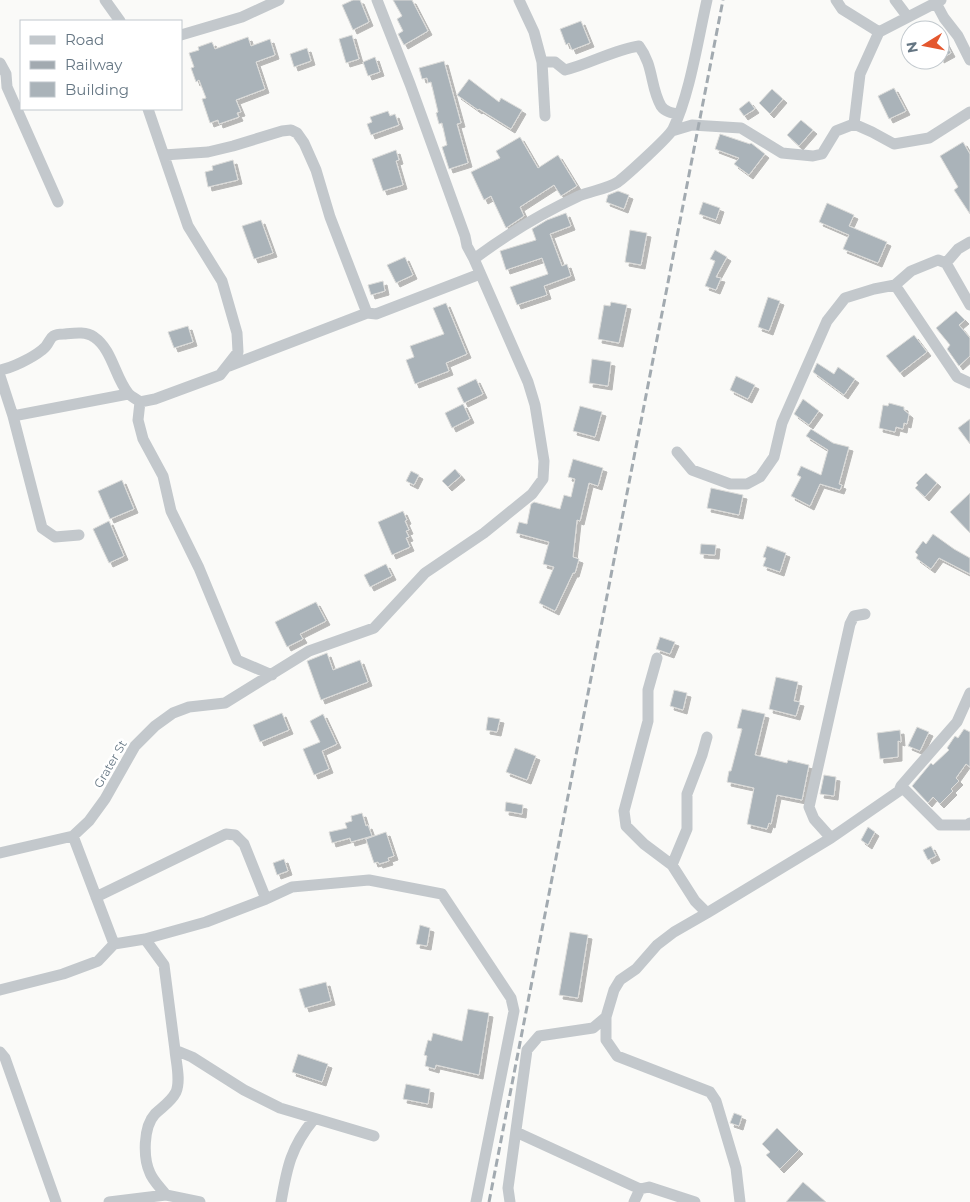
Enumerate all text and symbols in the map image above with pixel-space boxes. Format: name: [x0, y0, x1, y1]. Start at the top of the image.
legend: [20, 20, 182, 110]
north arrow: [900, 20, 950, 70]
text: Road: [65, 30, 104, 49]
text: N: [902, 40, 922, 54]
text: Railway: [65, 55, 123, 74]
text: Building: [65, 80, 129, 99]
street label: Grater St: [90, 737, 130, 791]

